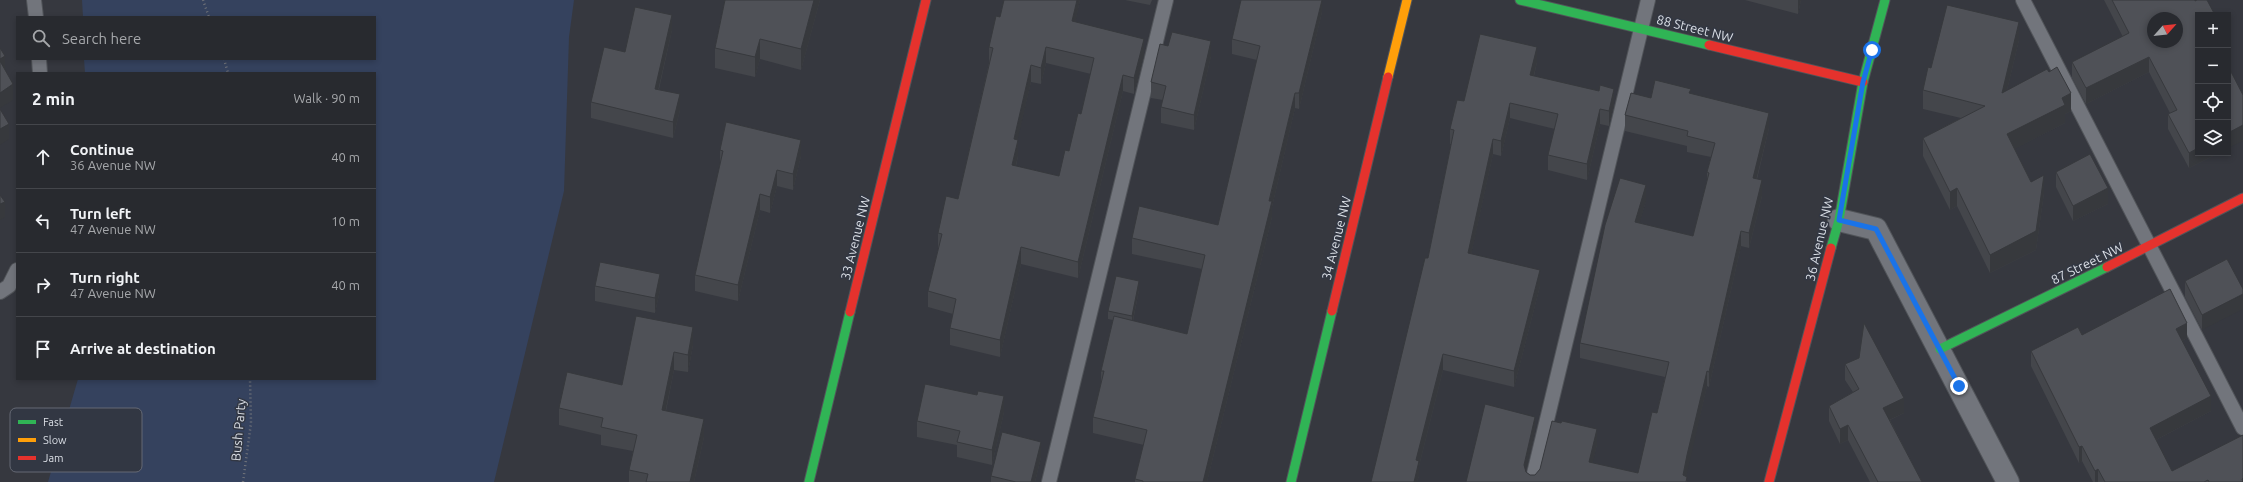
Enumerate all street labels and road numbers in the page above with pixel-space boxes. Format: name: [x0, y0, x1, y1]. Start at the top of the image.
street label: 88 Street NW: [1655, 12, 1735, 44]
street label: 33 Avenue NW: [838, 195, 872, 281]
street label: 34 Avenue NW: [1319, 195, 1353, 281]
street label: 36 Avenue NW: [1803, 196, 1835, 282]
street label: 87 Street NW: [2049, 240, 2125, 286]
street label: Bush Party: [228, 398, 248, 462]

